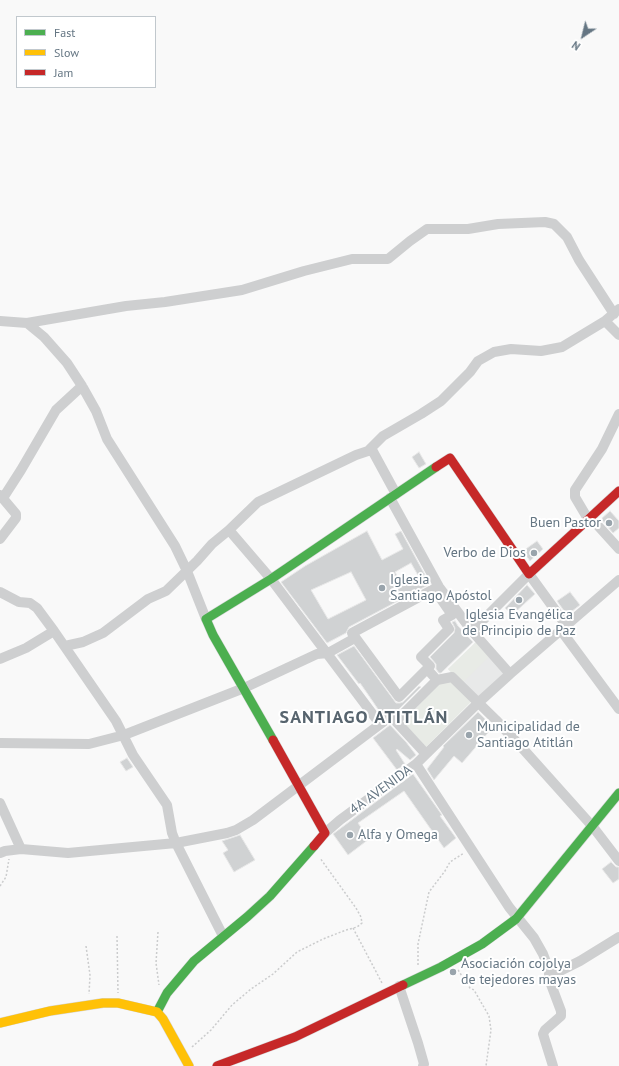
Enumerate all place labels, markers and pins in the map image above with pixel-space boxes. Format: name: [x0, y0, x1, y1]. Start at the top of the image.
place label: Buen Pastor: [530, 515, 601, 531]
marker: Buen Pastor: [604, 518, 614, 528]
place label: Verbo de Dios: [443, 545, 526, 561]
marker: Verbo de Dios: [529, 548, 539, 558]
place label: Iglesia Santiago Apóstol: [390, 572, 492, 604]
marker: Iglesia Santiago Apóstol: [377, 583, 387, 593]
marker: Iglesia Evangélica de Principio de Paz: [514, 595, 524, 605]
place label: Iglesia Evangélica de Principio de Paz: [462, 607, 576, 640]
place label: Municipalidad de Santiago Atitlán: [477, 719, 580, 752]
marker: Municipalidad de Santiago Atitlán: [464, 730, 474, 740]
place label: Alfa y Omega: [358, 827, 438, 843]
marker: Alfa y Omega: [345, 830, 355, 840]
place label: Asociación cojolya de tejedores mayas: [461, 956, 576, 988]
marker: Asociación cojolya de tejedores mayas: [448, 967, 458, 977]

